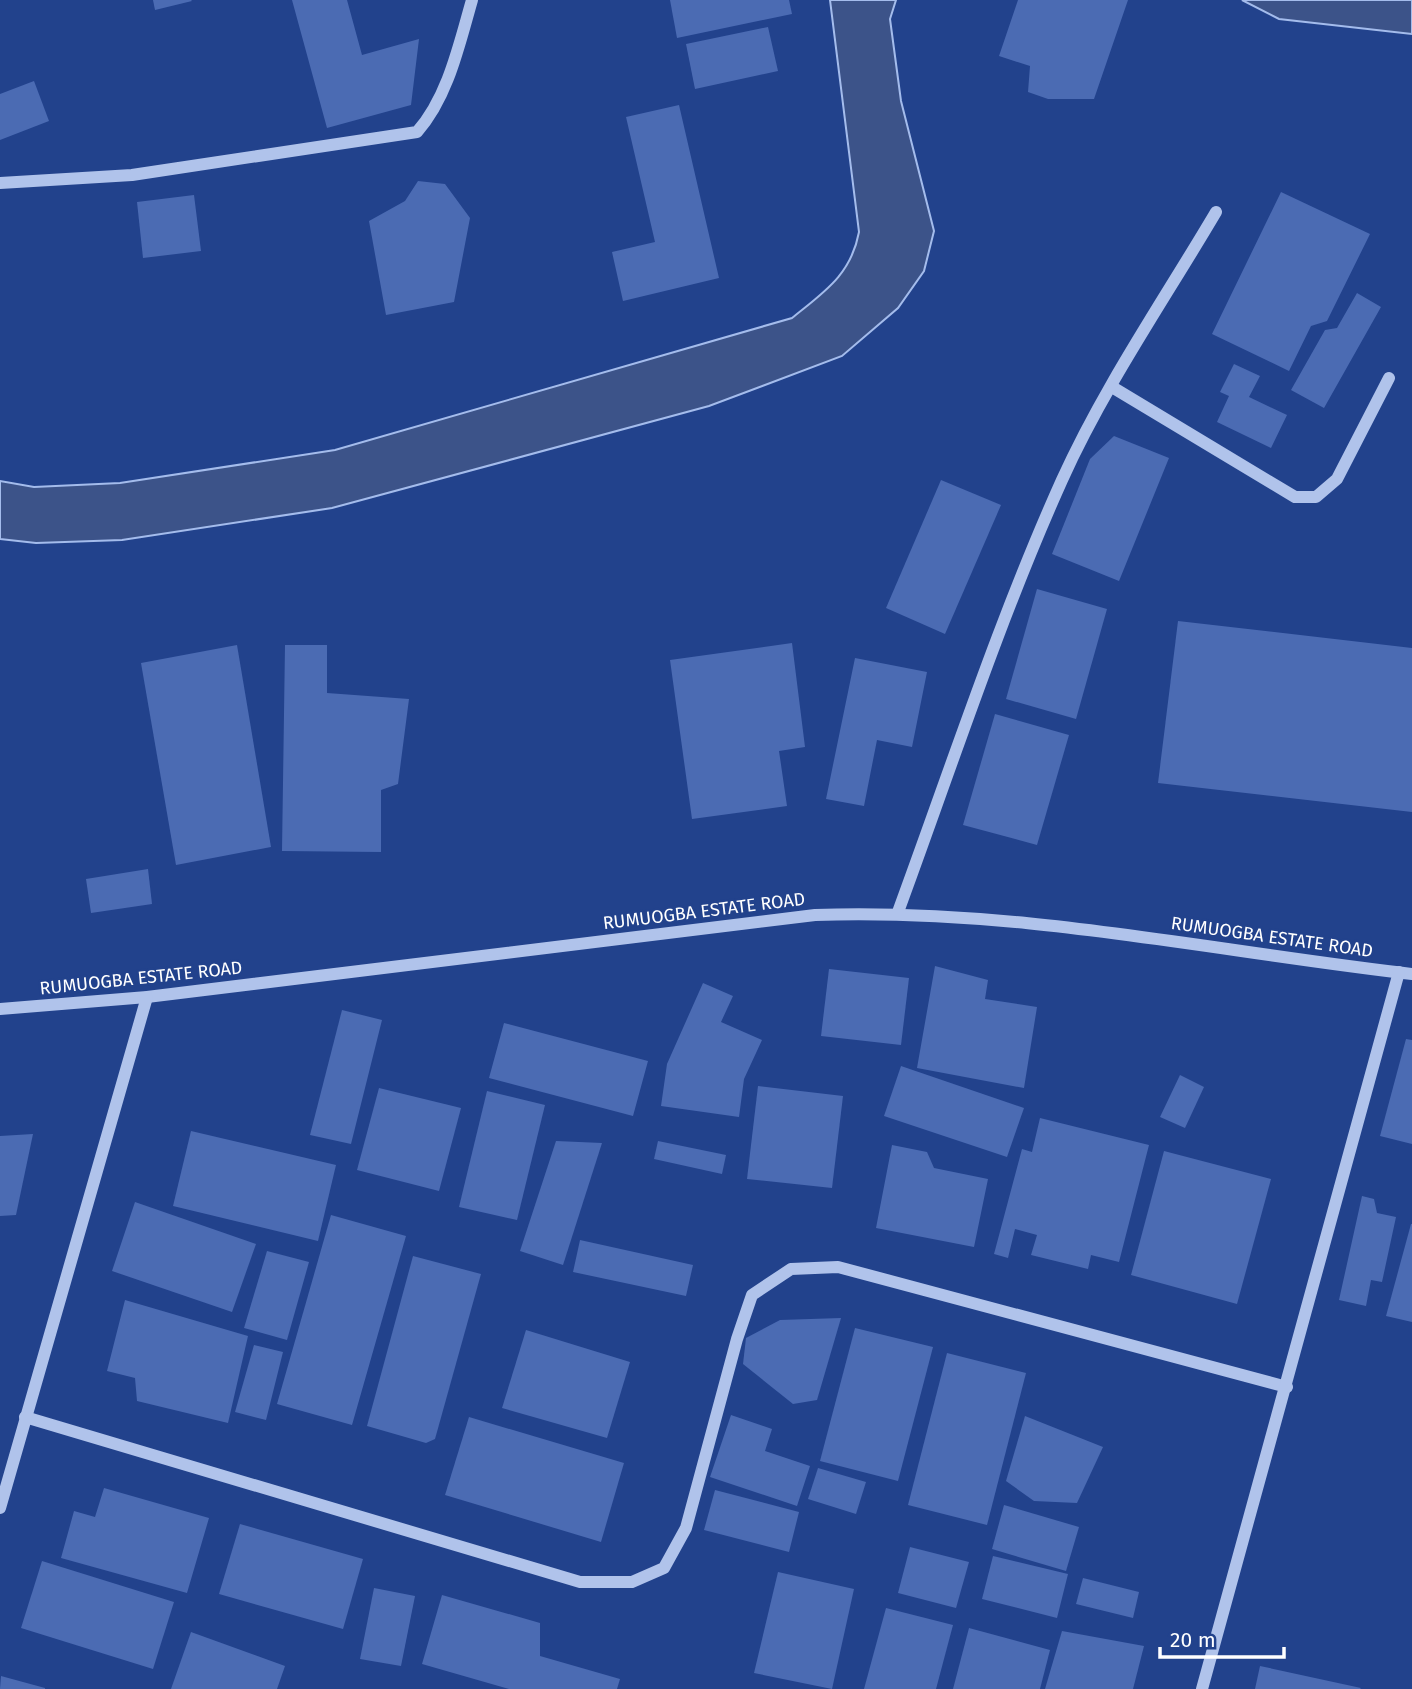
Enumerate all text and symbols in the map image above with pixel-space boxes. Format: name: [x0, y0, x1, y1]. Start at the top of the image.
street label: RUMUOGBA ESTATE ROAD: [602, 888, 806, 934]
street label: RUMUOGBA ESTATE ROAD: [1170, 912, 1374, 962]
street label: RUMUOGBA ESTATE ROAD: [39, 956, 243, 1000]
scale bar: [1160, 1616, 1284, 1660]
text: 20 m: [1170, 1627, 1216, 1653]

